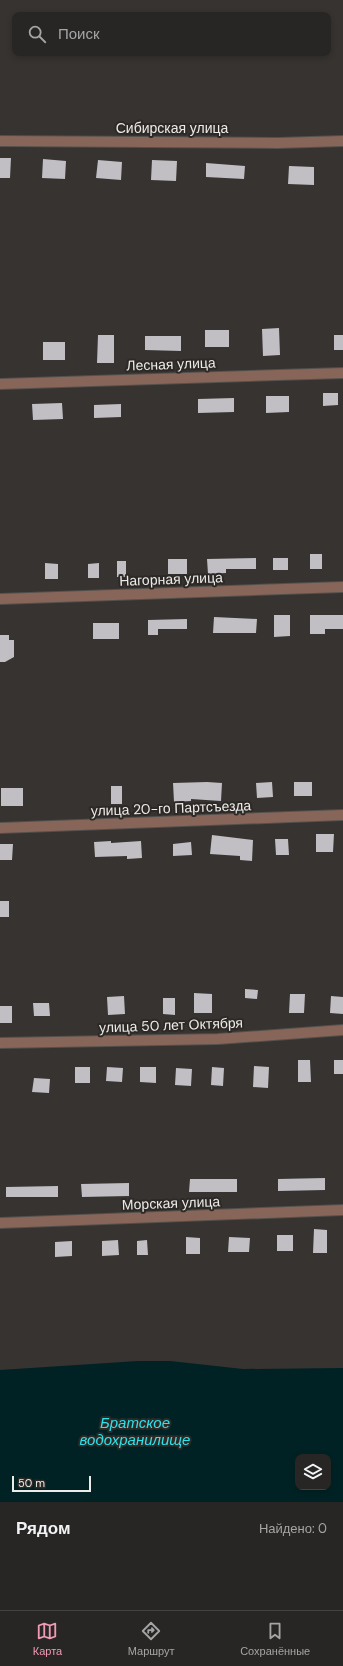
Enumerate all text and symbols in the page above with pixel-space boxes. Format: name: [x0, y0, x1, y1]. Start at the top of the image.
search box: [12, 12, 331, 56]
icon: search: [26, 23, 48, 45]
text: Поиск: [58, 24, 100, 44]
street label: Сибирская улица: [116, 119, 228, 137]
street label: Лесная улица: [126, 353, 216, 375]
street label: Нагорная улица: [119, 568, 223, 590]
street label: улица 20-го Партсъезда: [90, 796, 252, 820]
street label: улица 50 лет Октября: [99, 1013, 243, 1037]
street label: Морская улица: [122, 1192, 221, 1214]
water label: Братское водохранилище: [80, 1413, 190, 1450]
map controls: [295, 1454, 331, 1490]
button: layers: [295, 1454, 331, 1490]
scale bar: [12, 1474, 91, 1493]
text: 50 m: [18, 1476, 45, 1490]
text: Рядом: [16, 1517, 71, 1539]
text: Найдено: 0: [259, 1520, 327, 1537]
tab: Карта: [33, 1620, 62, 1658]
tab: Маршрут: [128, 1620, 175, 1658]
tab: Сохранённые: [240, 1620, 310, 1658]

